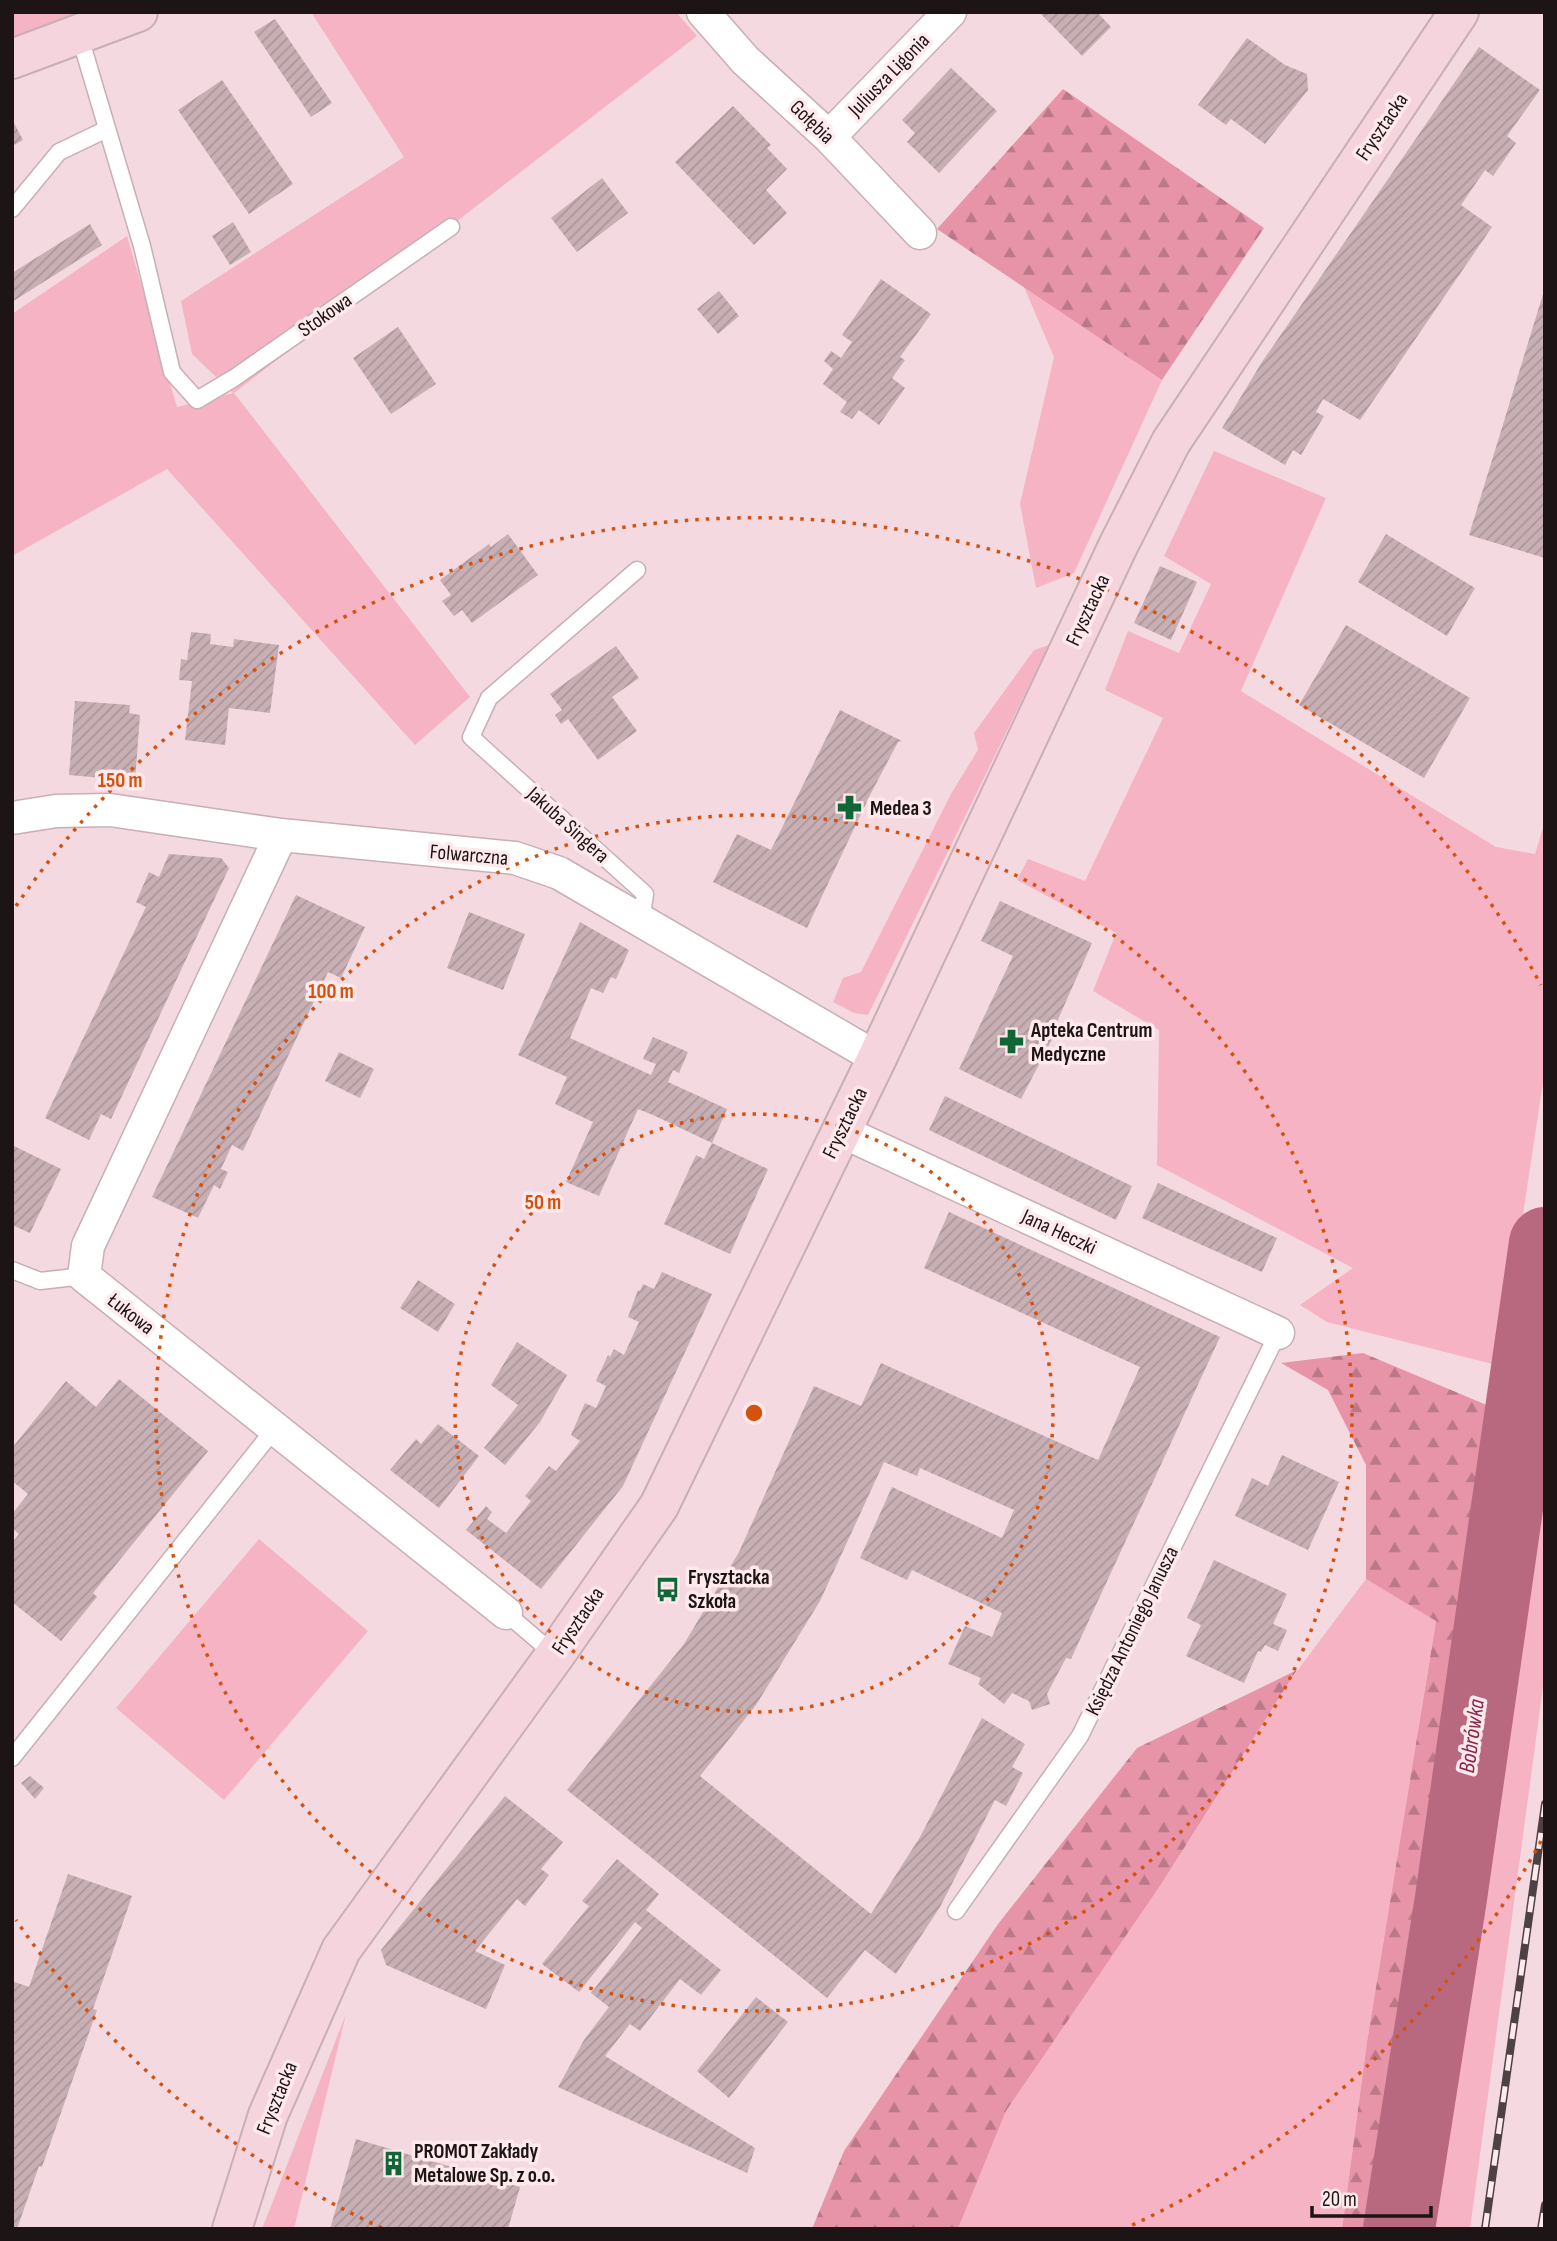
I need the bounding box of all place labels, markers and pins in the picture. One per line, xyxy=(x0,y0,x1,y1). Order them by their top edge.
pharmacy icon: Medea 3 xyxy=(836,794,864,822)
place label: Medea 3 xyxy=(870,796,932,821)
place label: Apteka Centrum Medyczne xyxy=(1030,1018,1152,1067)
pharmacy icon: Apteka Centrum Medyczne xyxy=(997,1028,1025,1056)
centre of rings xyxy=(742,1401,766,1425)
place label: Frysztacka Szkoła xyxy=(688,1565,770,1614)
bus stop icon: Frysztacka Szkoła xyxy=(654,1575,682,1603)
place label: PROMOT Zakłady Metalowe Sp. z o.o. xyxy=(414,2139,555,2188)
building icon: PROMOT Zakłady Metalowe Sp. z o.o. xyxy=(380,2149,408,2177)

